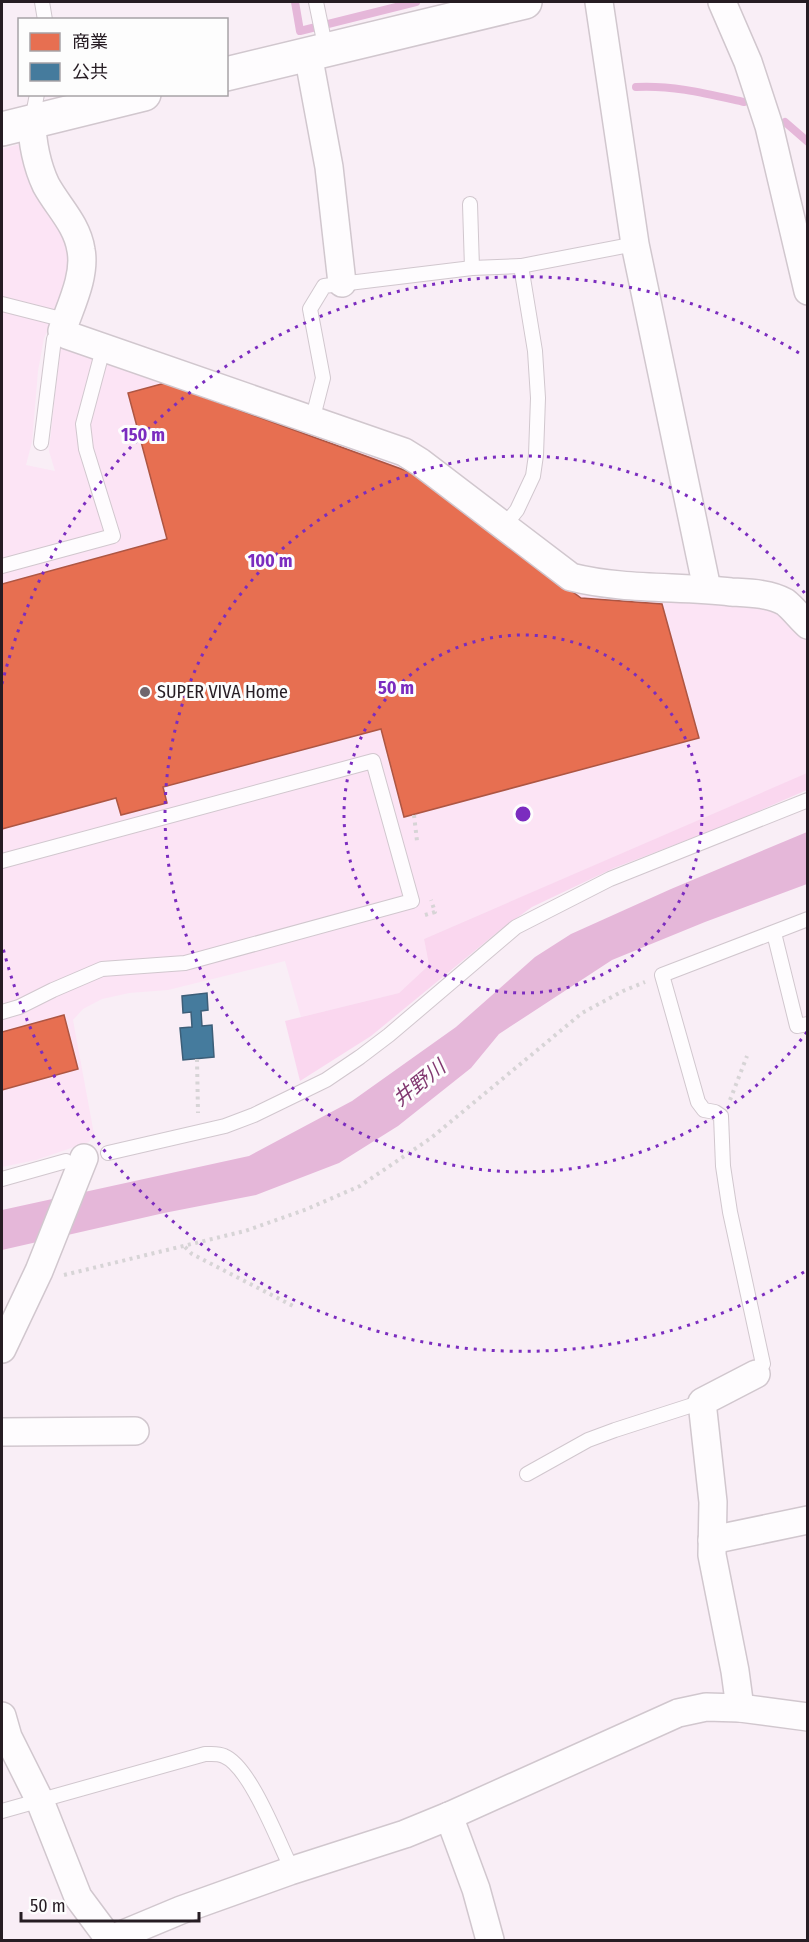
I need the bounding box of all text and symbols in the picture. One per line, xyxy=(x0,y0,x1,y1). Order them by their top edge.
legend xyxy=(18,18,228,96)
text: 商業 xyxy=(72,31,108,53)
text: 公共 xyxy=(72,61,108,83)
text: 150 m xyxy=(121,424,165,446)
text: 100 m xyxy=(248,550,292,572)
text: 50 m xyxy=(378,677,414,699)
place label: SUPER VIVA Home xyxy=(157,681,288,703)
marker: SUPER VIVA Home xyxy=(138,685,152,699)
centre of rings xyxy=(513,804,533,824)
water label: 井野川 xyxy=(388,1054,451,1111)
scale bar xyxy=(21,1885,200,1923)
text: 50 m xyxy=(30,1895,66,1917)

